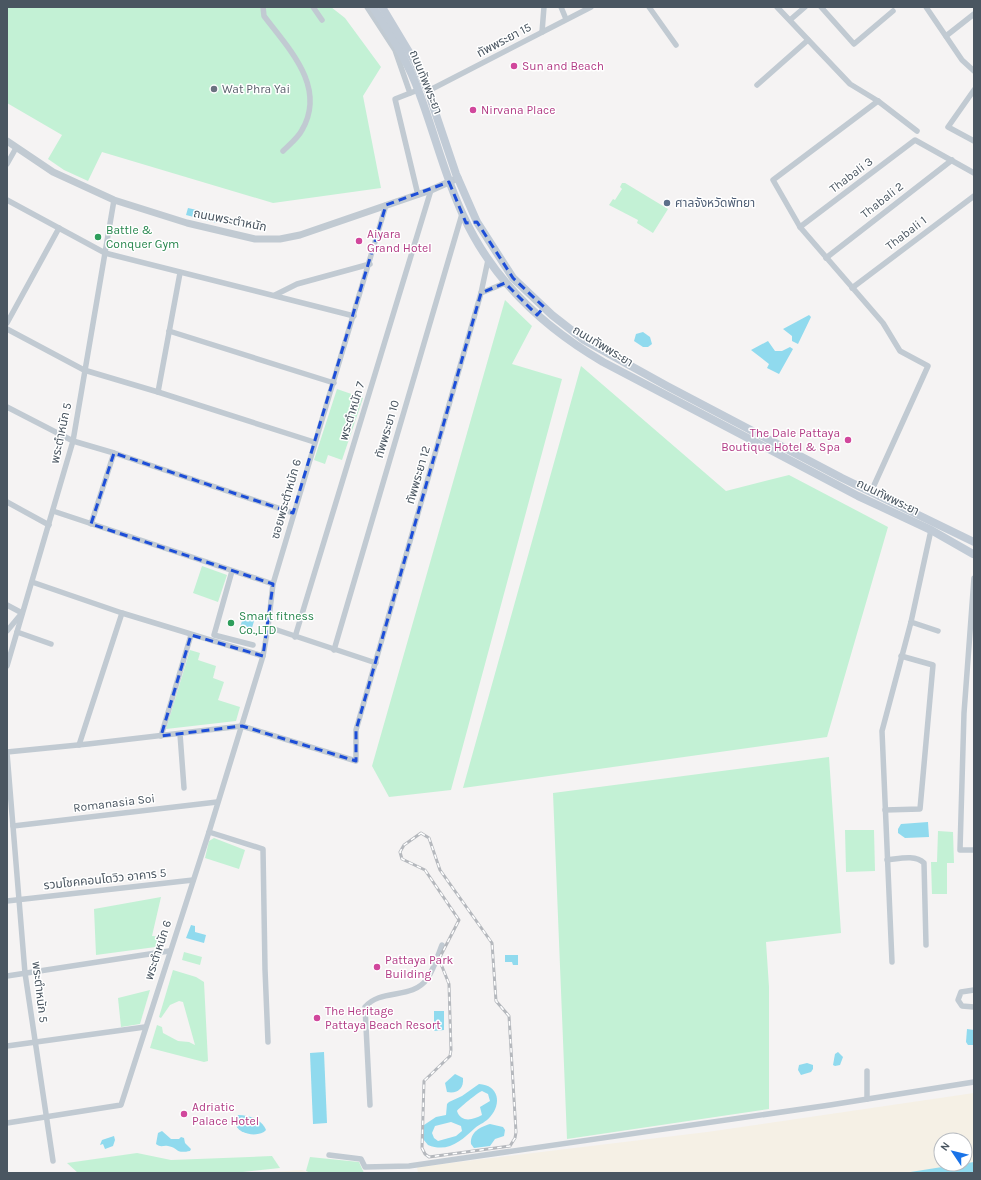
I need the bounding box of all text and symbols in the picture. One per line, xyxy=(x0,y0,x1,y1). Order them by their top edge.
street label: ทัพพระยา 15 xyxy=(474,20,534,60)
street label: ถนนทัพพระยา xyxy=(407,48,445,116)
place label: Sun and Beach xyxy=(522,59,604,73)
marker: Sun and Beach xyxy=(509,61,519,71)
place label: Wat Phra Yai xyxy=(222,82,290,96)
marker: Wat Phra Yai xyxy=(209,84,219,94)
place label: Nirvana Place xyxy=(481,103,555,117)
marker: Nirvana Place xyxy=(468,105,478,115)
street label: Thabali 3 xyxy=(827,154,875,196)
street label: Thabali 2 xyxy=(858,179,906,221)
place label: ศาลจังหวัดพัทยา xyxy=(675,196,755,210)
marker: ศาลจังหวัดพัทยา xyxy=(662,198,672,208)
street label: ถนนพระตำหนัก xyxy=(192,206,268,234)
street label: Thabali 1 xyxy=(883,213,929,253)
place label: Battle & Conquer Gym xyxy=(106,223,179,251)
place label: Aiyara Grand Hotel xyxy=(367,227,432,255)
marker: Battle & Conquer Gym xyxy=(93,232,103,242)
marker: Aiyara Grand Hotel xyxy=(354,236,364,246)
street label: ถนนทัพพระยา xyxy=(570,323,636,369)
street label: พระตำหนัก 7 xyxy=(336,380,368,442)
street label: ทัพพระยา 10 xyxy=(372,398,402,460)
street label: พระตำหนัก 5 xyxy=(48,401,74,465)
place label: The Dale Pattaya Boutique Hotel & Spa xyxy=(721,426,840,454)
marker: The Dale Pattaya Boutique Hotel & Spa xyxy=(843,435,853,445)
street label: ทัพพระยา 12 xyxy=(403,444,433,506)
street label: ซอยพระตำหนัก 6 xyxy=(268,457,304,541)
street label: ถนนทัพพระยา xyxy=(854,476,922,518)
place label: Smart fitness Co.,LTD xyxy=(239,609,314,637)
marker: Smart fitness Co.,LTD xyxy=(226,618,236,628)
street label: Romanasia Soi xyxy=(72,791,156,815)
street label: รวมโชคคอนโดวิว อาคาร 5 xyxy=(43,866,167,892)
street label: พระตำหนัก 6 xyxy=(142,918,174,982)
place label: Pattaya Park Building xyxy=(385,953,454,981)
street label: พระตำหนัก 5 xyxy=(29,960,51,1024)
marker: Pattaya Park Building xyxy=(372,962,382,972)
place label: The Heritage Pattaya Beach Resort xyxy=(325,1004,441,1032)
marker: The Heritage Pattaya Beach Resort xyxy=(312,1013,322,1023)
place label: Adriatic Palace Hotel xyxy=(192,1100,259,1128)
marker: Adriatic Palace Hotel xyxy=(179,1109,189,1119)
north arrow xyxy=(933,1132,973,1172)
text: N xyxy=(938,1140,953,1154)

